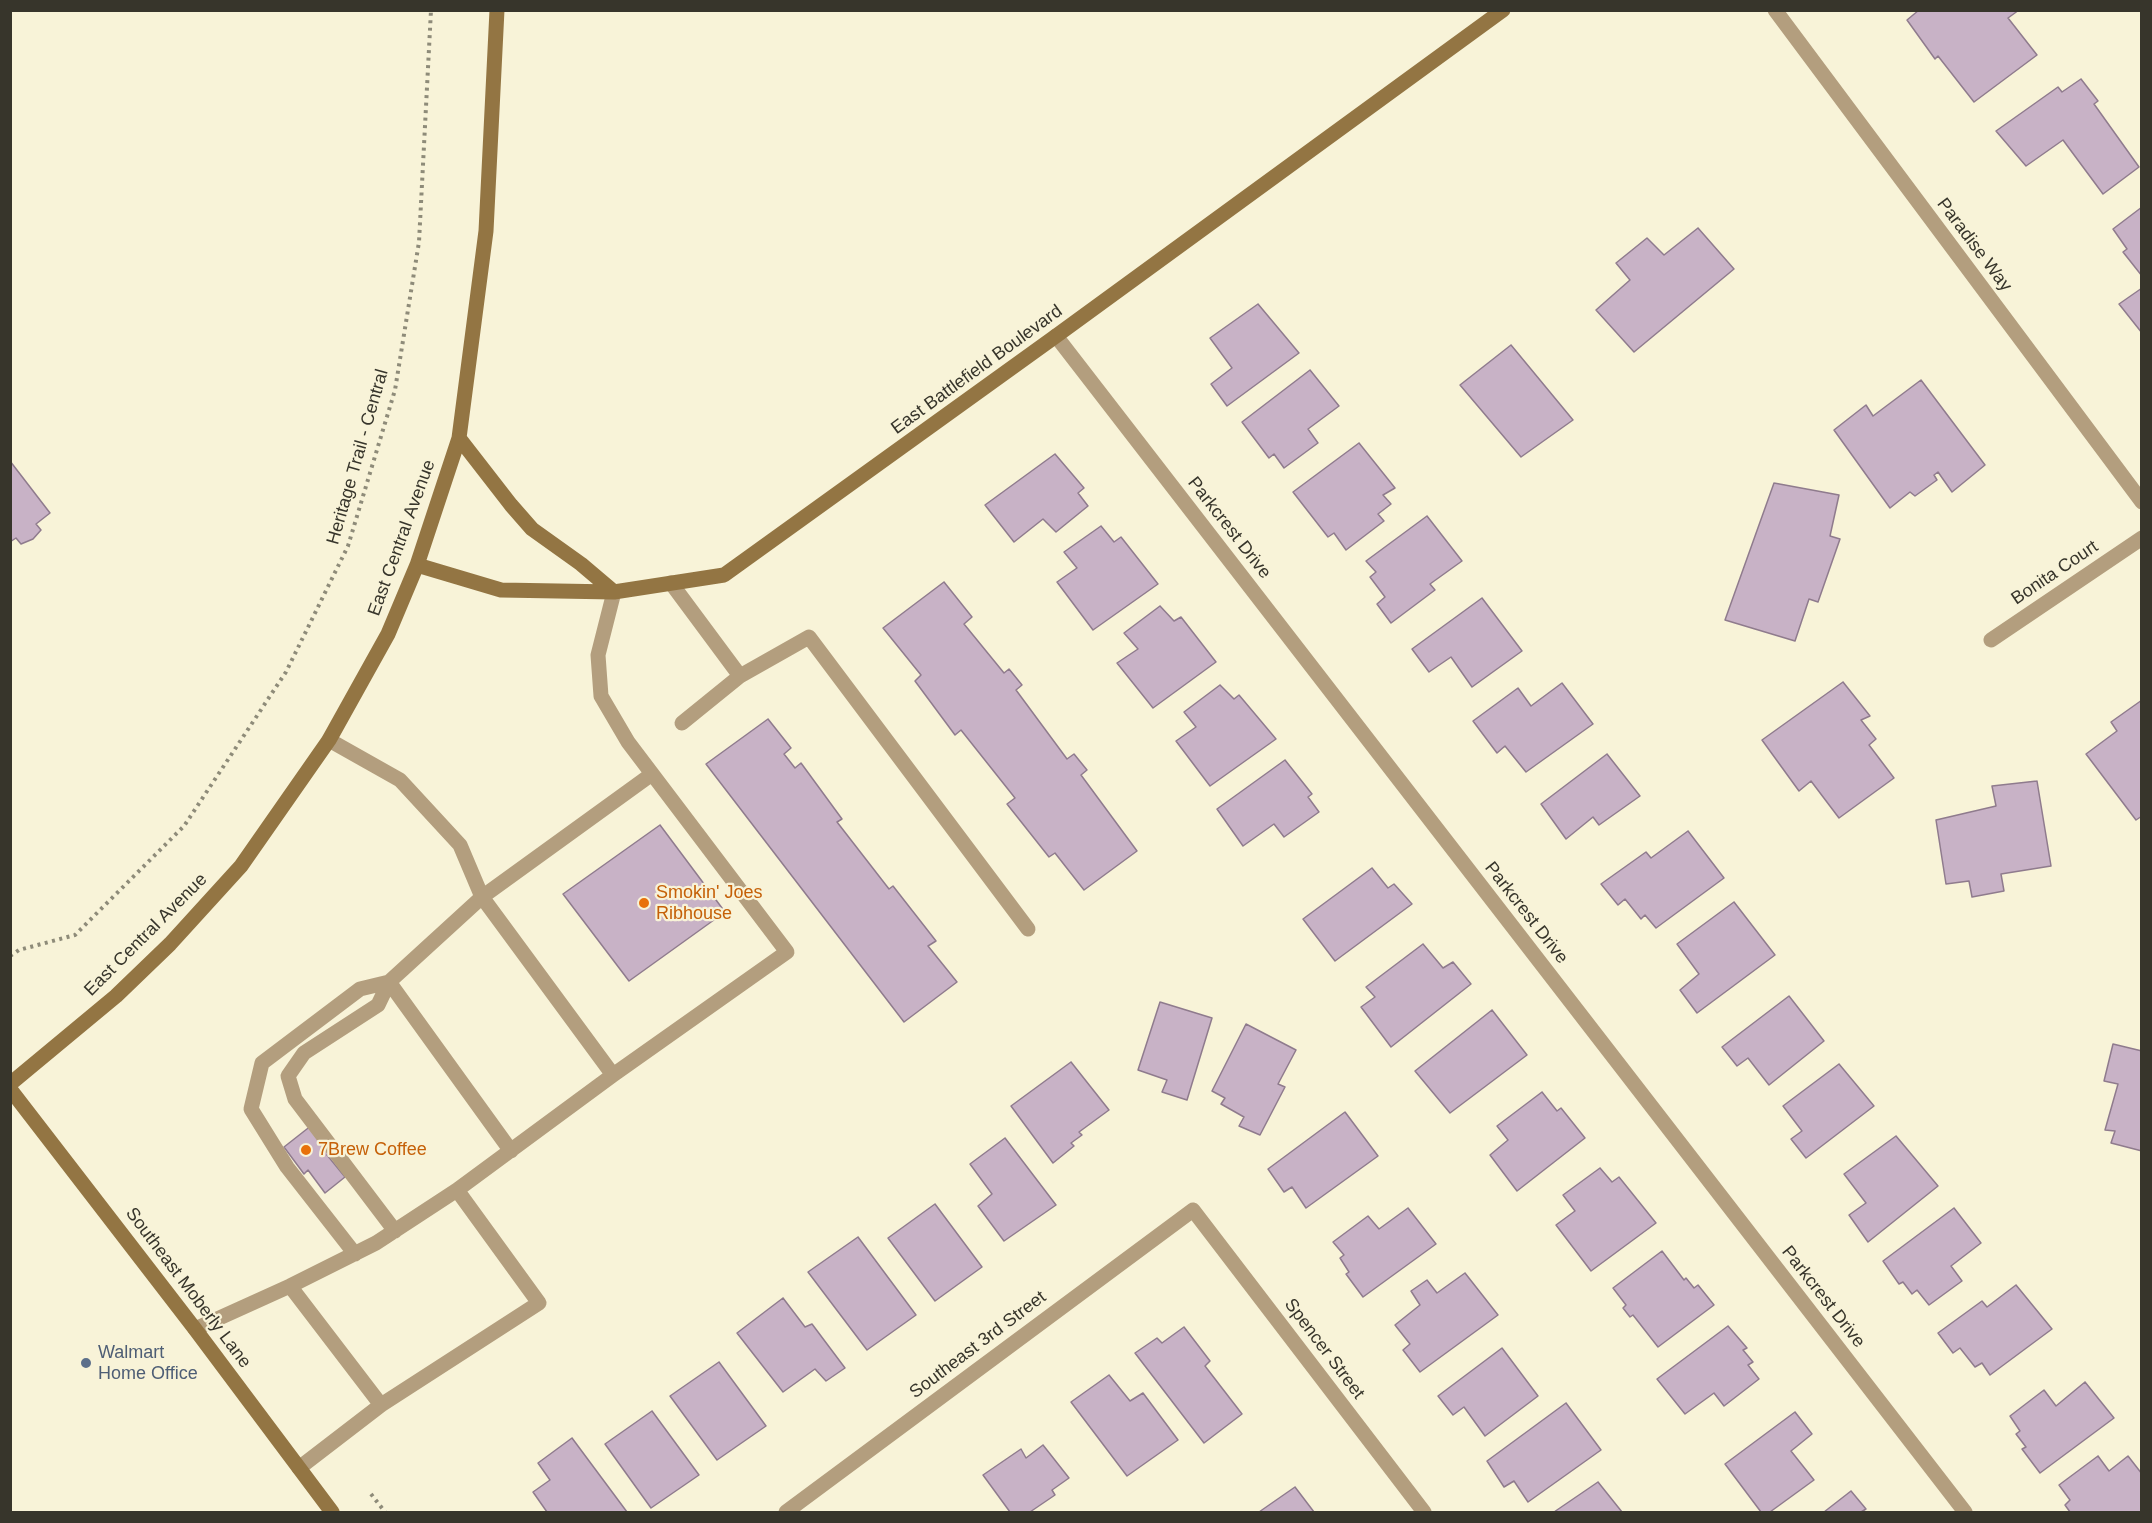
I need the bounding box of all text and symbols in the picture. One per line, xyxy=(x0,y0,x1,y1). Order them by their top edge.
street label: Paradise Way xyxy=(1932,194,2016,296)
street label: East Battlefield Boulevard xyxy=(887,301,1067,439)
street label: Heritage Trail - Central xyxy=(323,367,393,547)
street label: East Central Avenue xyxy=(364,457,440,619)
street label: Parkcrest Drive xyxy=(1183,473,1275,583)
street label: Bonita Court xyxy=(2007,536,2103,610)
street label: Parkcrest Drive xyxy=(1480,858,1572,968)
street label: East Central Avenue xyxy=(80,869,212,1001)
place label: Smokin' Joes Ribhouse xyxy=(656,882,762,924)
marker: Smokin' Joes Ribhouse xyxy=(637,896,651,910)
place label: 7Brew Coffee xyxy=(318,1139,427,1161)
marker: 7Brew Coffee xyxy=(299,1143,313,1157)
street label: Southeast Moberly Lane xyxy=(121,1204,255,1372)
street label: Parkcrest Drive xyxy=(1777,1242,1869,1352)
street label: Southeast 3rd Street xyxy=(906,1287,1050,1403)
street label: Spencer Street xyxy=(1279,1295,1369,1403)
place label: Walmart Home Office xyxy=(98,1342,198,1384)
marker: Walmart Home Office xyxy=(79,1356,93,1370)

